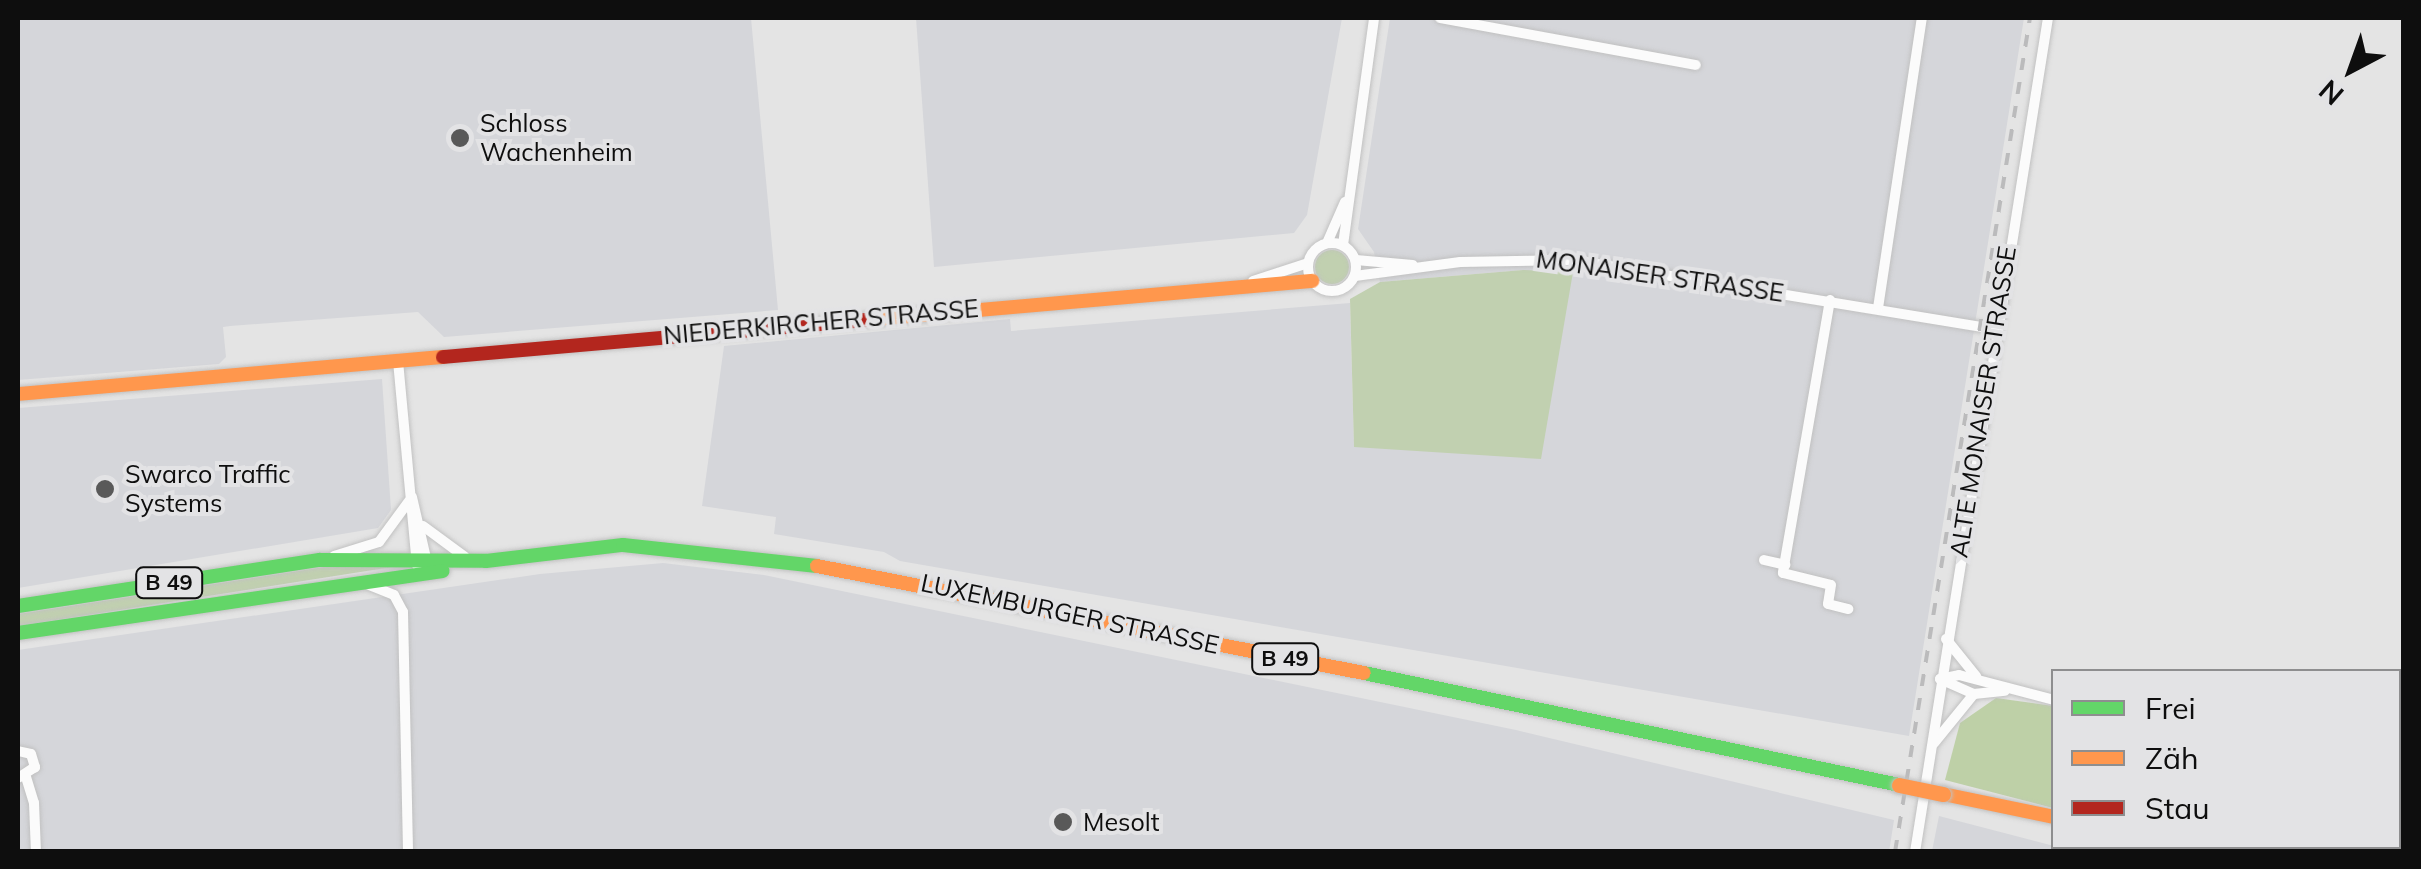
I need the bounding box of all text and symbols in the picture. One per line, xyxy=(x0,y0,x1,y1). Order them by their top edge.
north arrow xyxy=(2301,20,2401,120)
text: N xyxy=(2312,73,2350,113)
place label: Schloss Wachenheim xyxy=(480,109,633,168)
marker: Schloss Wachenheim xyxy=(449,127,471,149)
street label: MONAISER STRASSE xyxy=(1534,244,1786,308)
street label: ALTE MONAISER STRASSE xyxy=(1944,244,2022,560)
street label: NIEDERKIRCHER STRASSE xyxy=(662,293,980,351)
place label: Swarco Traffic Systems xyxy=(125,460,291,519)
marker: Swarco Traffic Systems xyxy=(94,478,116,500)
road number: B 49 xyxy=(134,566,204,600)
street label: LUXEMBURGER STRASSE xyxy=(918,568,1222,660)
road number: B 49 xyxy=(1250,642,1320,676)
legend xyxy=(2051,669,2401,849)
text: Frei xyxy=(2145,689,2196,727)
text: Zäh xyxy=(2145,739,2198,777)
text: Stau xyxy=(2145,789,2209,827)
place label: Mesolt xyxy=(1083,807,1159,837)
marker: Mesolt xyxy=(1052,811,1074,833)

